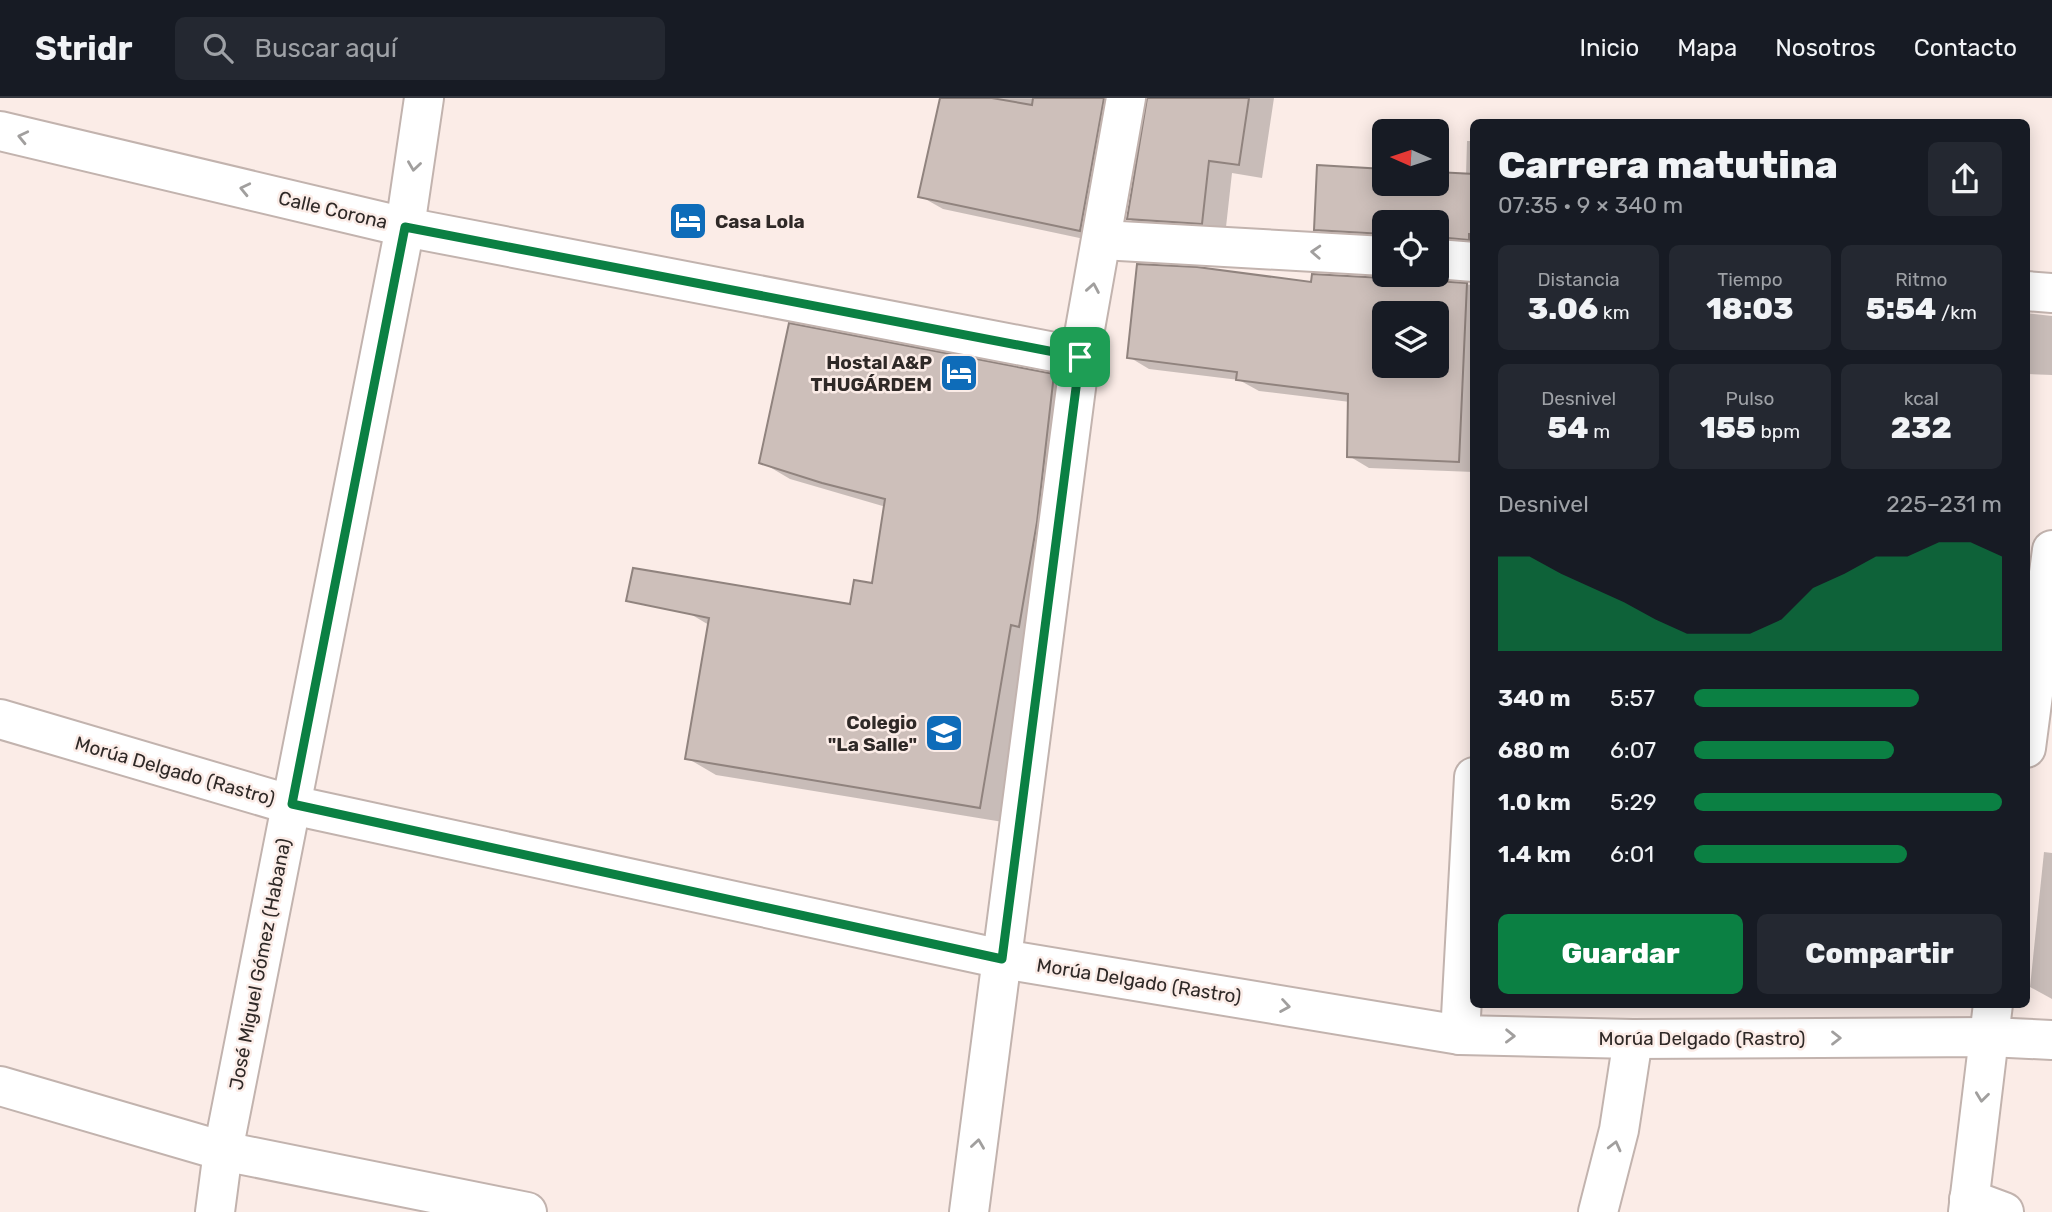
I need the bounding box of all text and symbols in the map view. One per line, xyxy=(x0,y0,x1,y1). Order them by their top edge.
search box xyxy=(175,17,665,80)
text: Stridr xyxy=(35,29,133,68)
icon: search xyxy=(199,29,237,67)
text: Buscar aquí xyxy=(255,33,397,64)
text: Inicio xyxy=(1580,34,1639,62)
text: Mapa xyxy=(1677,34,1737,62)
text: Nosotros xyxy=(1775,34,1876,62)
text: Contacto xyxy=(1914,34,2017,62)
north arrow xyxy=(1372,119,1449,196)
map controls xyxy=(1372,119,1449,378)
one-way arrow xyxy=(18,131,30,145)
text: Carrera matutina xyxy=(1498,142,1838,188)
button: share xyxy=(1928,142,2002,216)
one-way arrow xyxy=(407,160,422,171)
one-way arrow xyxy=(239,183,251,198)
street label: Calle Corona xyxy=(276,186,390,234)
text: 07:35 · 9 × 340 m xyxy=(1498,191,1683,219)
hotel icon: Casa Lola xyxy=(667,200,709,242)
place label: Casa Lola xyxy=(715,210,805,233)
button: locate xyxy=(1372,210,1449,287)
one-way arrow xyxy=(1310,245,1321,260)
text: Distancia xyxy=(1537,268,1620,291)
text: Tiempo xyxy=(1717,268,1783,291)
text: Ritmo xyxy=(1895,268,1947,291)
one-way arrow xyxy=(1085,282,1100,294)
text: 3.06 xyxy=(1528,291,1598,327)
text: 18:03 xyxy=(1706,291,1794,327)
text: 5:54 xyxy=(1866,291,1936,327)
button: layers xyxy=(1372,301,1449,378)
text: km xyxy=(1598,301,1630,324)
text: /km xyxy=(1936,301,1977,324)
pin xyxy=(1050,327,1110,387)
icon: arrive xyxy=(1061,338,1099,376)
place label: Hostal A&P THUGÁRDEM xyxy=(811,351,932,396)
hotel icon: Hostal A&P THUGÁRDEM xyxy=(938,352,980,394)
text: Desnivel xyxy=(1541,387,1616,410)
text: Pulso xyxy=(1726,387,1774,410)
text: kcal xyxy=(1904,387,1939,410)
text: 54 xyxy=(1547,410,1589,446)
text: 155 xyxy=(1700,410,1756,446)
text: 232 xyxy=(1891,410,1952,446)
text: m xyxy=(1589,420,1610,443)
text: bpm xyxy=(1756,420,1800,443)
text: Desnivel xyxy=(1498,490,1589,518)
text: 225–231 m xyxy=(1886,490,2002,518)
text: 340 m xyxy=(1498,684,1570,712)
text: 5:57 xyxy=(1610,684,1655,712)
place label: Colegio "La Salle" xyxy=(828,711,917,756)
school or university icon: Colegio "La Salle" xyxy=(923,712,965,754)
street label: Morúa Delgado (Rastro) xyxy=(72,731,278,811)
text: 680 m xyxy=(1498,736,1570,764)
text: 6:07 xyxy=(1610,736,1656,764)
text: 1.0 km xyxy=(1498,788,1571,816)
text: 5:29 xyxy=(1610,788,1657,816)
street label: José Miguel Gómez (Habana) xyxy=(224,836,296,1092)
text: 1.4 km xyxy=(1498,840,1571,868)
text: 6:01 xyxy=(1610,840,1654,868)
button: Guardar xyxy=(1498,914,1743,994)
button: Compartir xyxy=(1757,914,2002,994)
street label: Morúa Delgado (Rastro) xyxy=(1035,953,1243,1009)
one-way arrow xyxy=(1279,998,1291,1013)
street label: Morúa Delgado (Rastro) xyxy=(1599,1027,1805,1050)
one-way arrow xyxy=(1506,1028,1516,1044)
one-way arrow xyxy=(1831,1030,1841,1046)
one-way arrow xyxy=(1974,1091,1989,1102)
one-way arrow xyxy=(970,1138,985,1150)
one-way arrow xyxy=(1607,1140,1621,1152)

